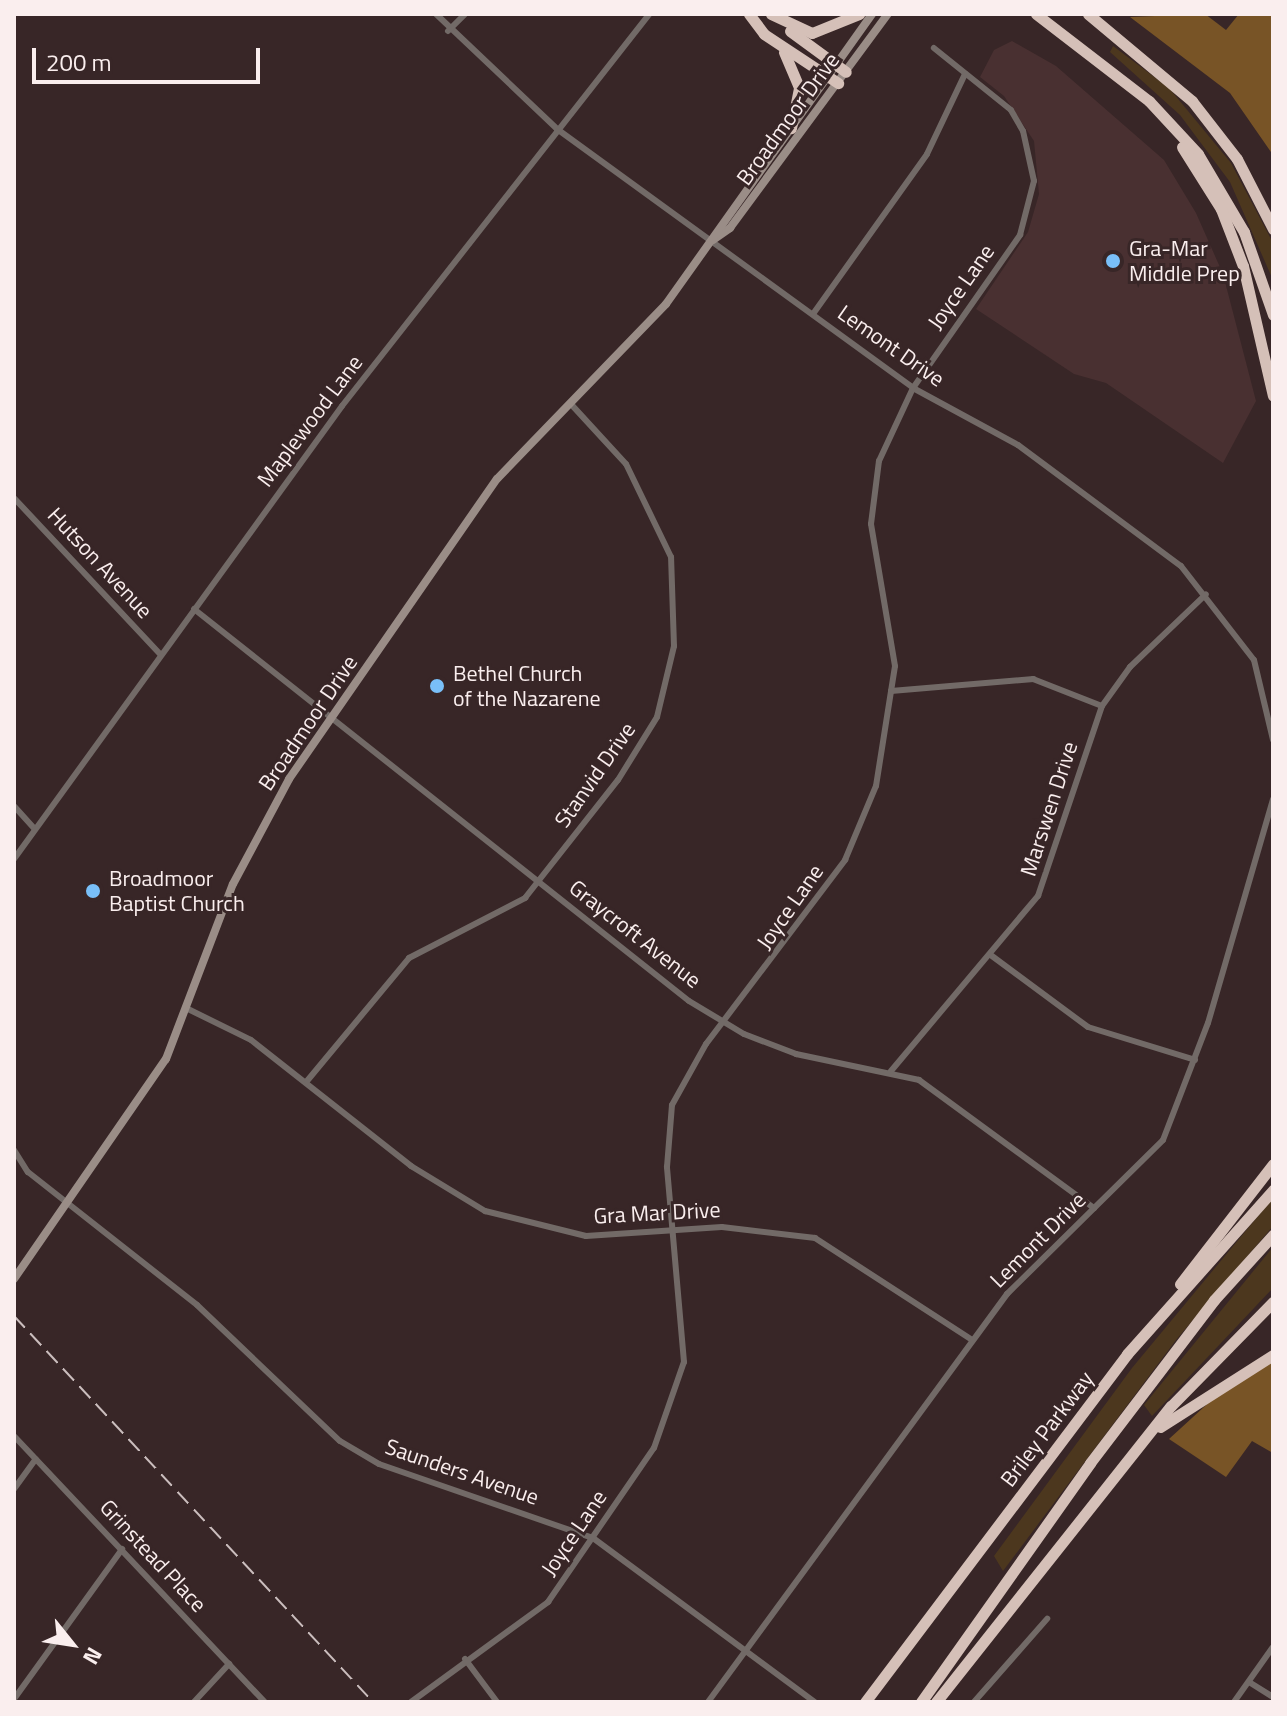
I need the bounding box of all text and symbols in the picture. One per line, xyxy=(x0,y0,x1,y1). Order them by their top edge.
scale bar xyxy=(36,32,264,82)
text: 200 m xyxy=(46,44,112,80)
street label: Broadmoor Drive xyxy=(731,48,845,190)
place label: Gra-Mar Middle Prep xyxy=(1129,235,1240,286)
street label: Joyce Lane xyxy=(922,239,1000,335)
marker: Gra-Mar Middle Prep xyxy=(1104,252,1122,270)
street label: Lemont Drive xyxy=(833,300,949,392)
street label: Maplewood Lane xyxy=(252,350,368,492)
street label: Hutson Avenue xyxy=(42,502,158,624)
street label: Broadmoor Drive xyxy=(253,650,363,796)
place label: Bethel Church of the Nazarene xyxy=(453,660,601,712)
marker: Bethel Church of the Nazarene xyxy=(428,677,446,695)
street label: Stanvid Drive xyxy=(549,717,641,833)
street label: Marswen Drive xyxy=(1015,738,1083,880)
street label: Joyce Lane xyxy=(751,859,829,955)
place label: Broadmoor Baptist Church xyxy=(109,865,245,916)
street label: Graycroft Avenue xyxy=(564,874,706,994)
marker: Broadmoor Baptist Church xyxy=(84,882,102,900)
street label: Lemont Drive xyxy=(985,1187,1091,1293)
street label: Gra Mar Drive xyxy=(593,1196,721,1230)
street label: Briley Parkway xyxy=(995,1366,1099,1492)
street label: Saunders Avenue xyxy=(382,1433,542,1511)
street label: Joyce Lane xyxy=(536,1485,612,1581)
street label: Grinstead Place xyxy=(94,1494,212,1618)
north arrow xyxy=(32,1604,112,1684)
text: N xyxy=(74,1641,111,1671)

